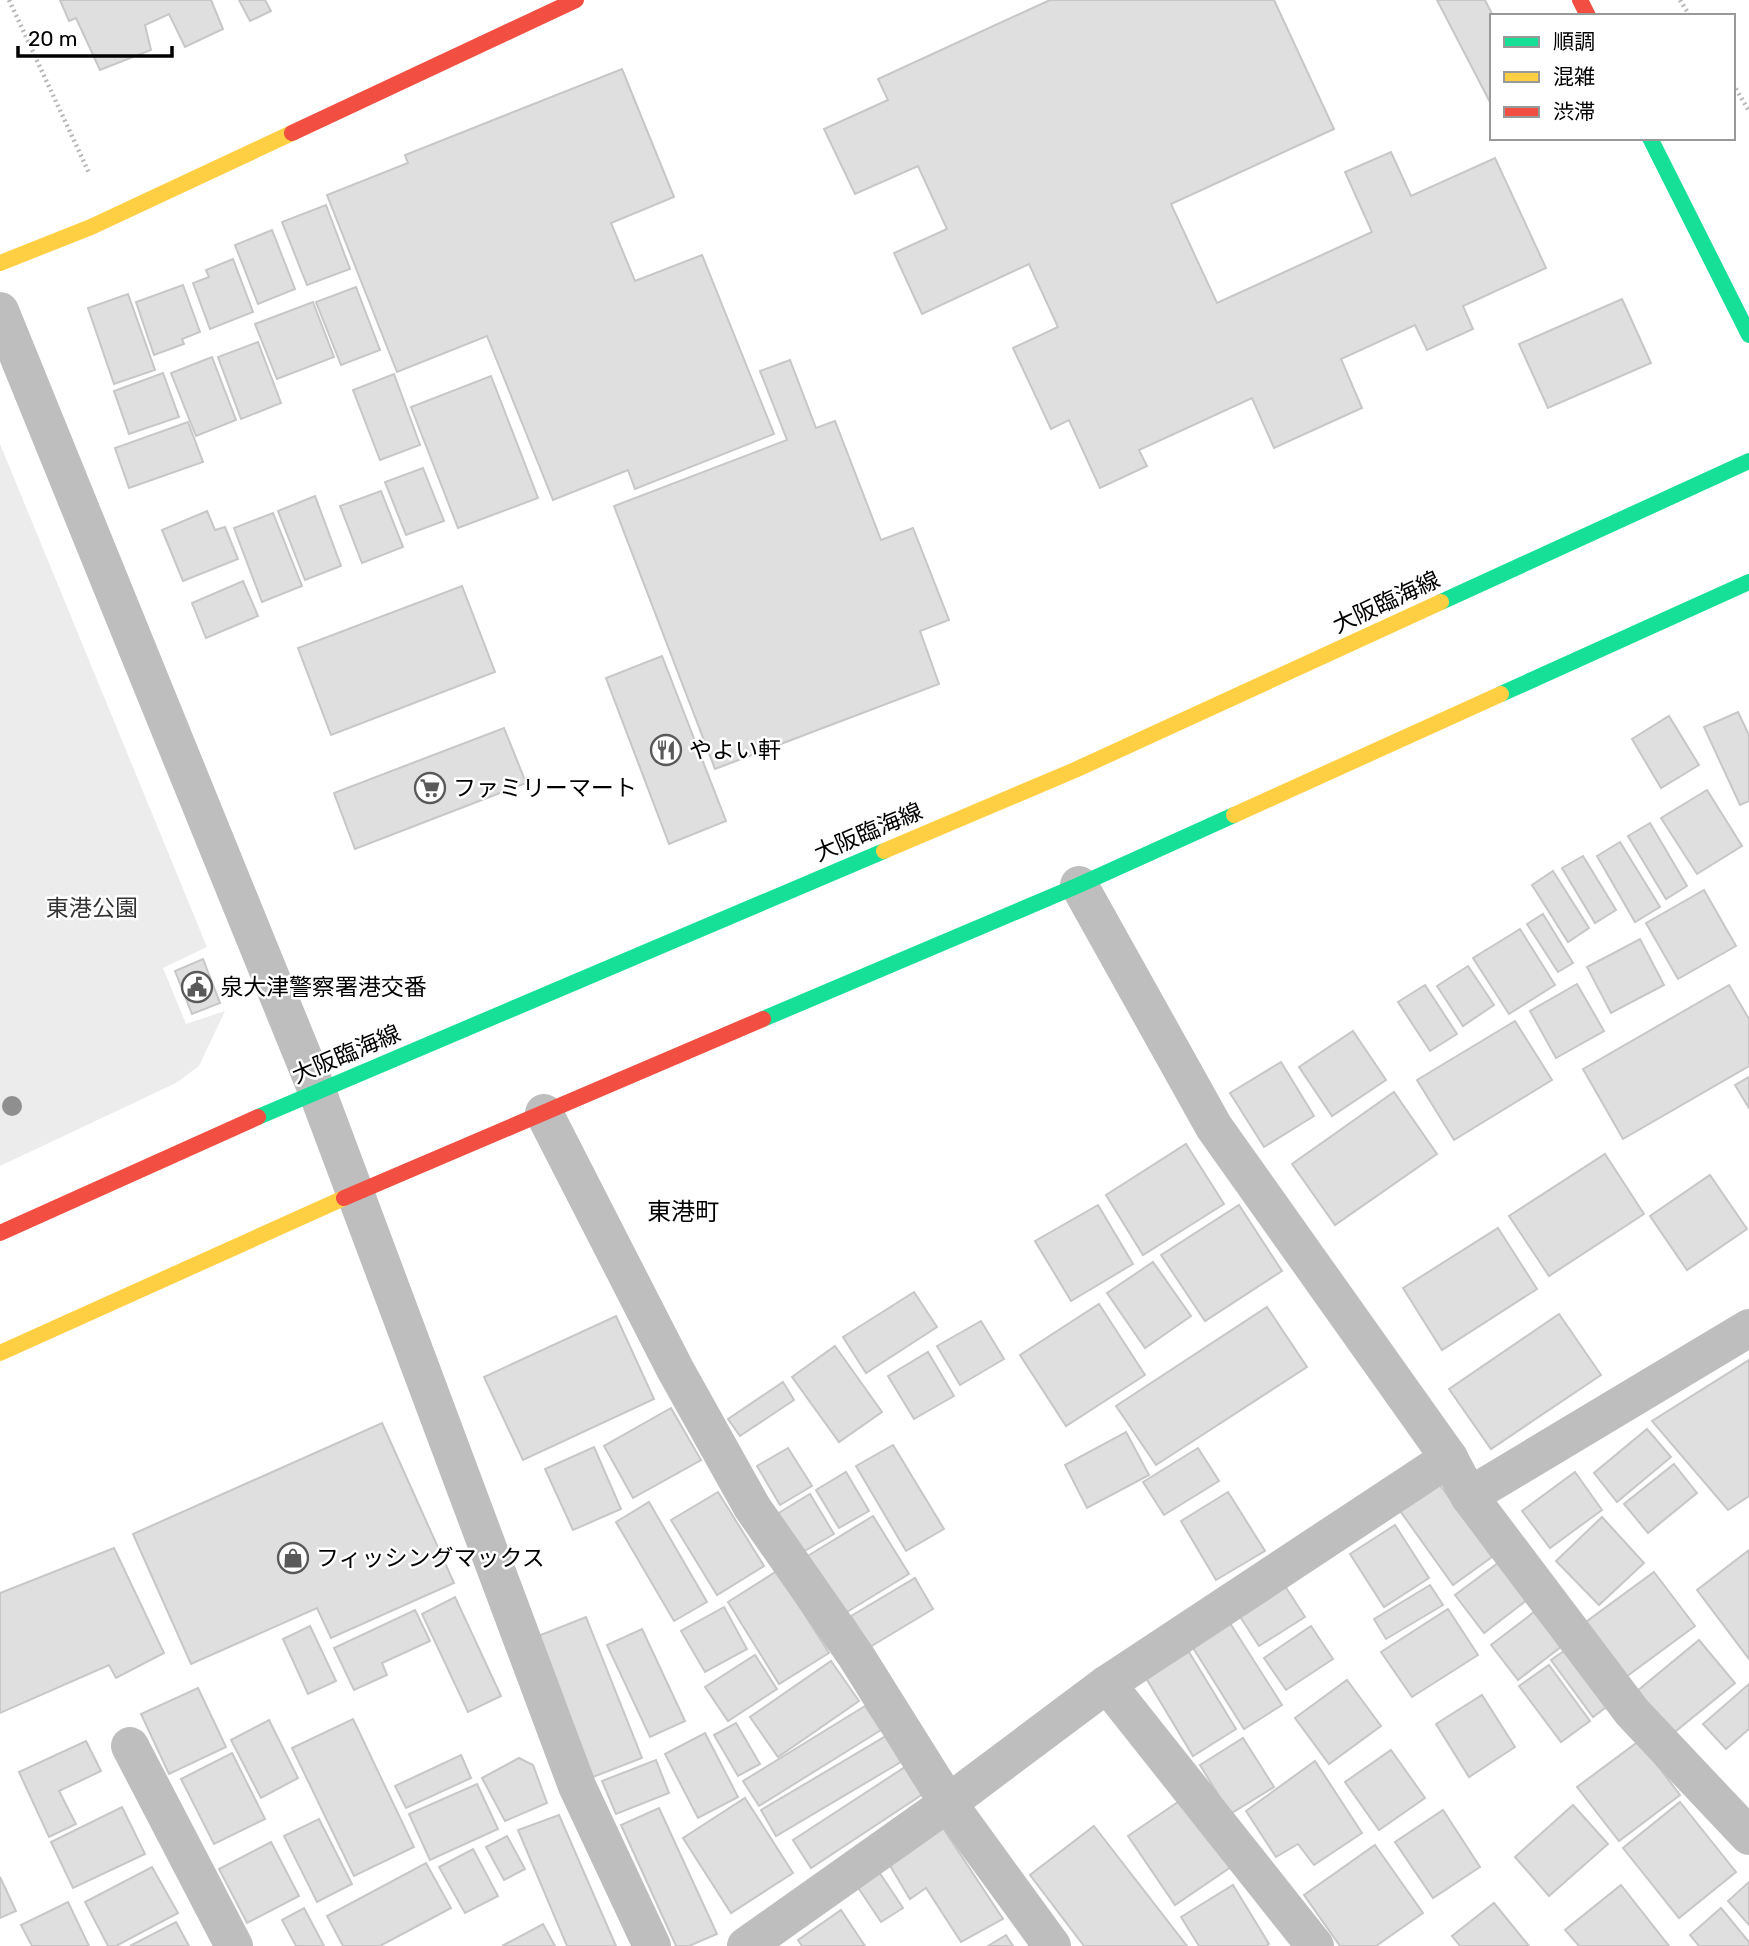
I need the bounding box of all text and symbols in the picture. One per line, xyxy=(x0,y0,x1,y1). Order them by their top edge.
scale bar xyxy=(18,14,172,58)
legend xyxy=(1490,14,1735,140)
text: 20 m xyxy=(28,26,77,51)
text: 順調 xyxy=(1553,29,1595,54)
text: 混雑 xyxy=(1553,64,1595,89)
text: 渋滞 xyxy=(1553,99,1595,124)
street label: 大阪臨海線 xyxy=(1328,565,1444,639)
restaurant icon: やよい軒 xyxy=(649,733,683,767)
place label: やよい軒 xyxy=(689,736,781,764)
supermarket icon: ファミリーマート xyxy=(413,771,447,805)
place label: ファミリーマート xyxy=(453,774,637,802)
street label: 大阪臨海線 xyxy=(810,797,926,867)
park label: 東港公園 xyxy=(46,894,138,922)
public building icon: 泉大津警察署港交番 xyxy=(180,970,214,1004)
place label: 泉大津警察署港交番 xyxy=(220,973,427,1001)
street label: 大阪臨海線 xyxy=(288,1019,404,1089)
district label: 東港町 xyxy=(647,1198,719,1226)
shop icon: フィッシングマックス xyxy=(276,1541,310,1575)
place label: フィッシングマックス xyxy=(316,1544,545,1572)

